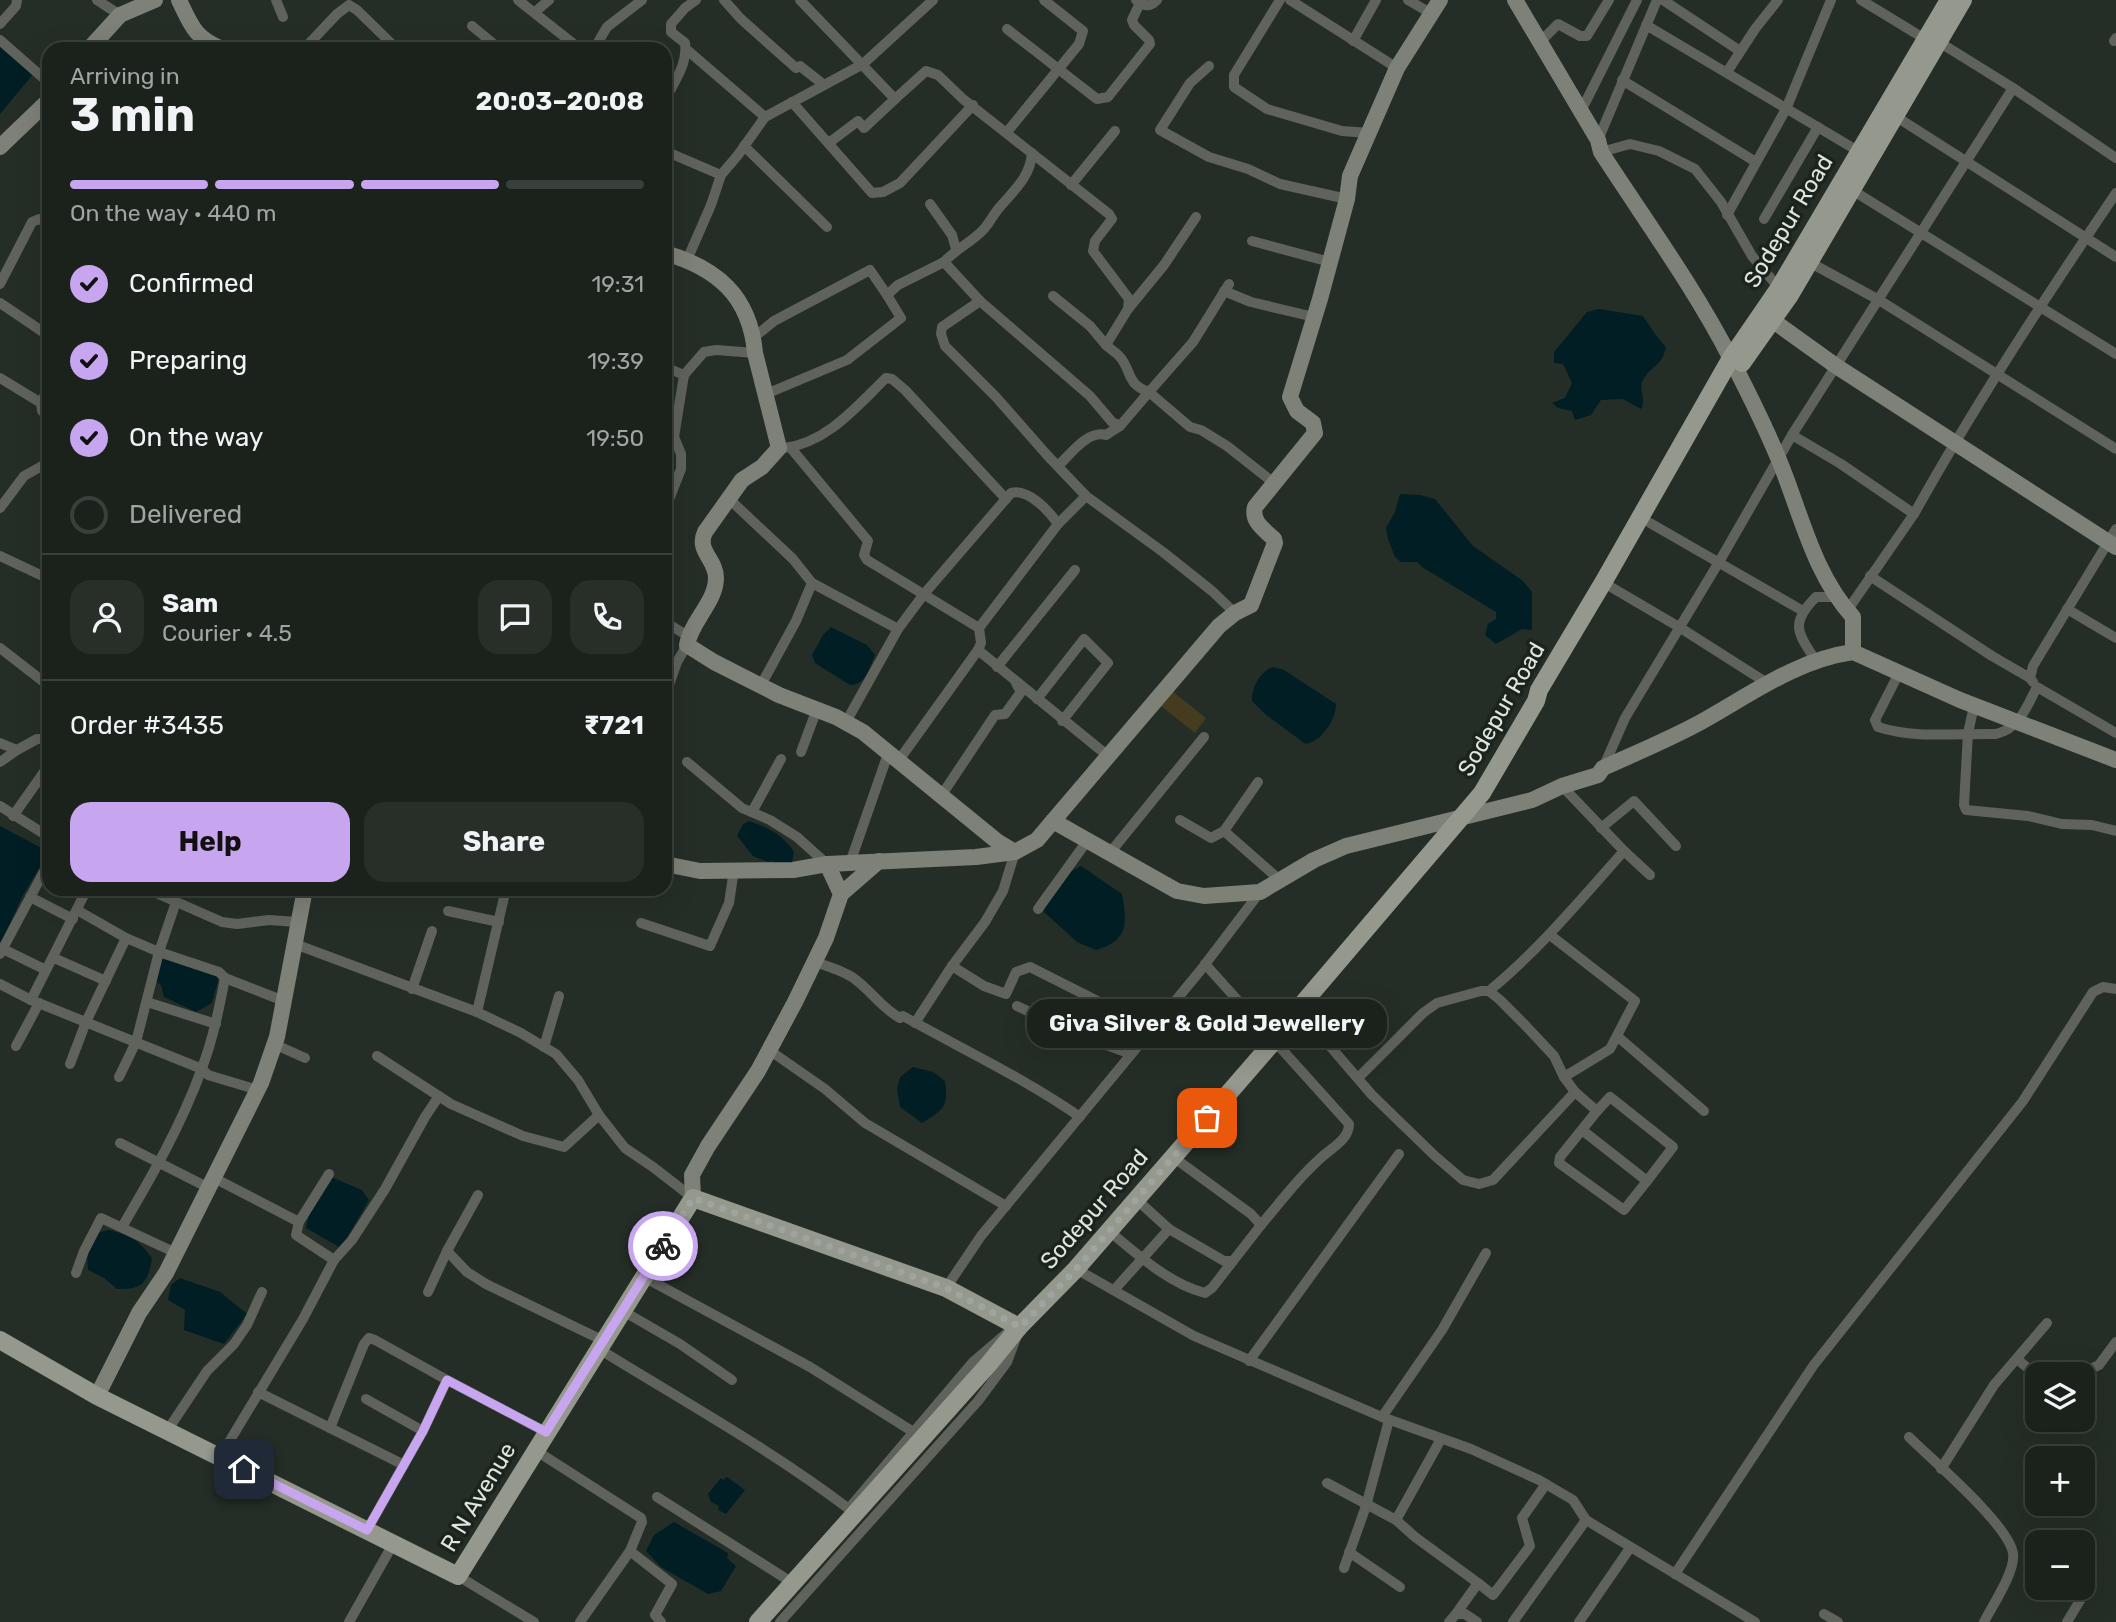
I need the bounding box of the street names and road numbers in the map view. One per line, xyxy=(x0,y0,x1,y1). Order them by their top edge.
street label: Sodepur Road xyxy=(1737,150,1839,292)
street label: Sodepur Road xyxy=(1451,637,1551,781)
street label: Sodepur Road xyxy=(1034,1143,1154,1275)
street label: R N Avenue xyxy=(435,1437,521,1557)

